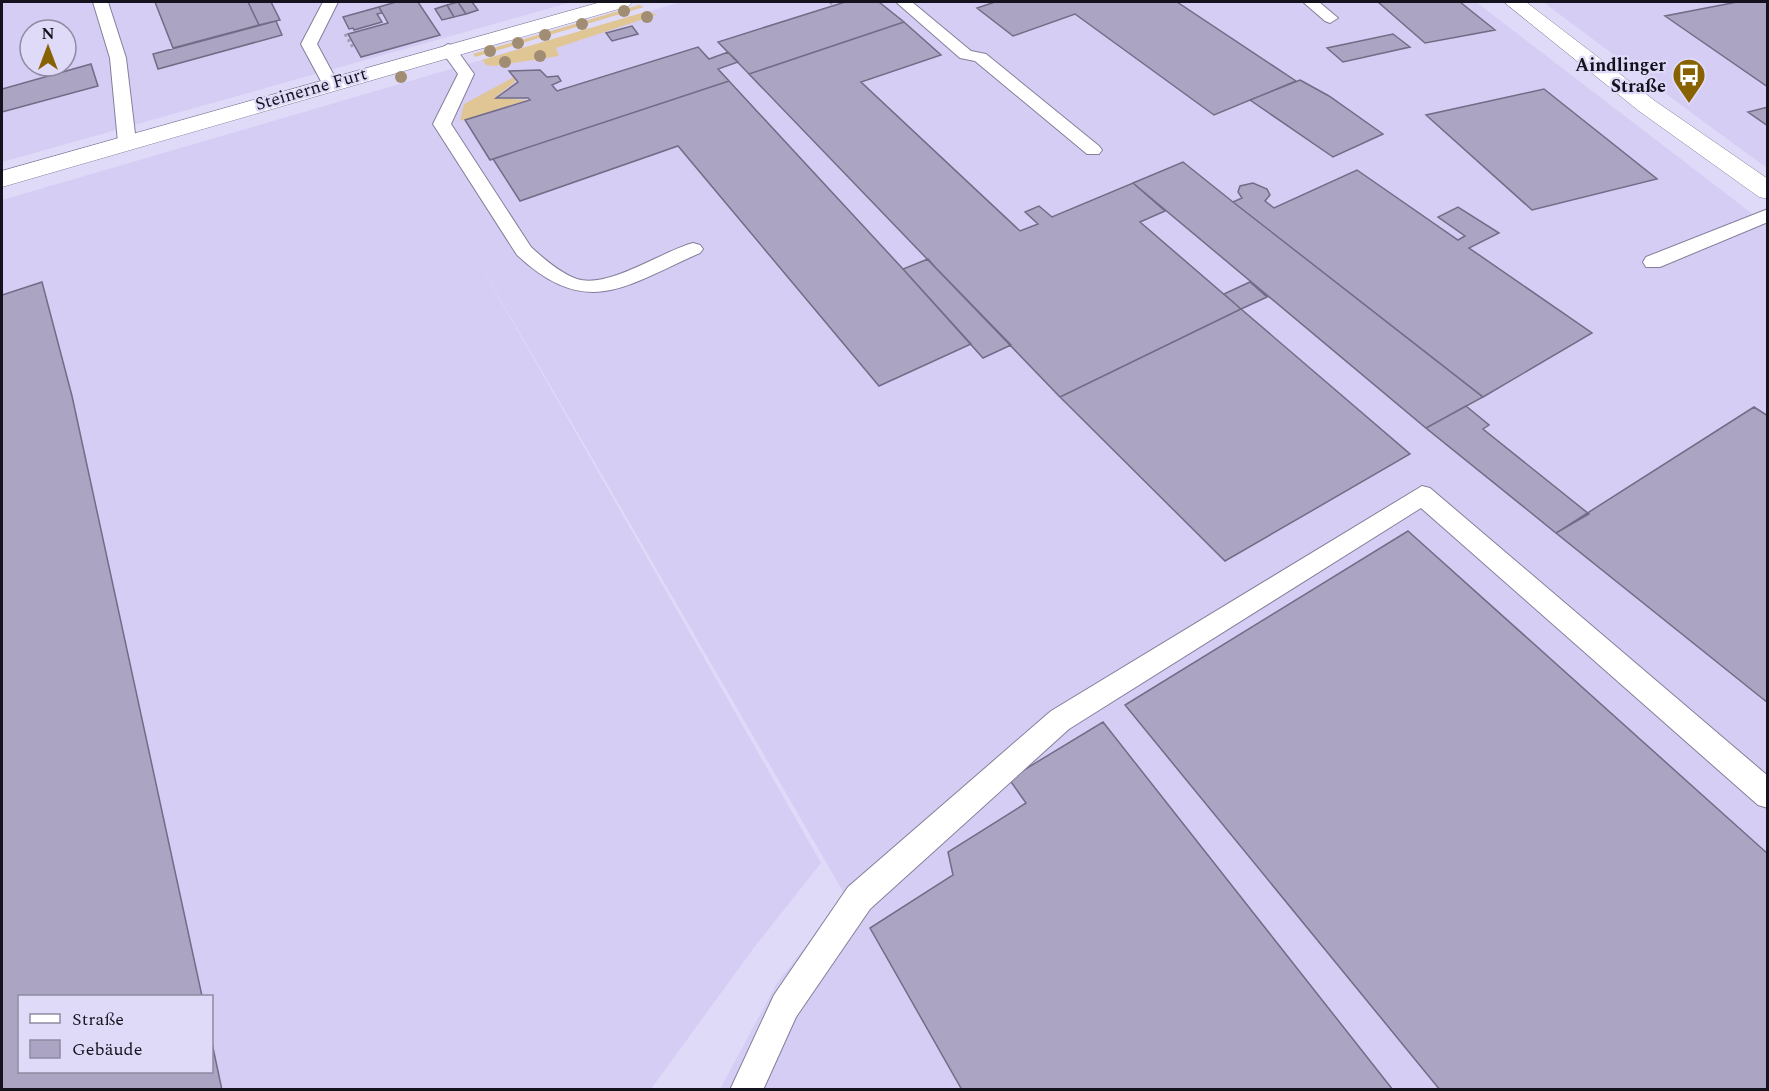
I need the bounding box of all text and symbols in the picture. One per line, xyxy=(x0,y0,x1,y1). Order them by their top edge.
north arrow xyxy=(18,18,78,78)
text: N xyxy=(41,22,55,46)
place label: Aindlinger Straße xyxy=(1575,52,1666,100)
bus stop icon: Aindlinger Straße xyxy=(1671,57,1707,104)
street label: Steinerne Furt xyxy=(252,60,370,118)
legend xyxy=(18,995,213,1073)
text: Straße xyxy=(72,1006,124,1033)
text: Gebäude xyxy=(72,1036,142,1063)

